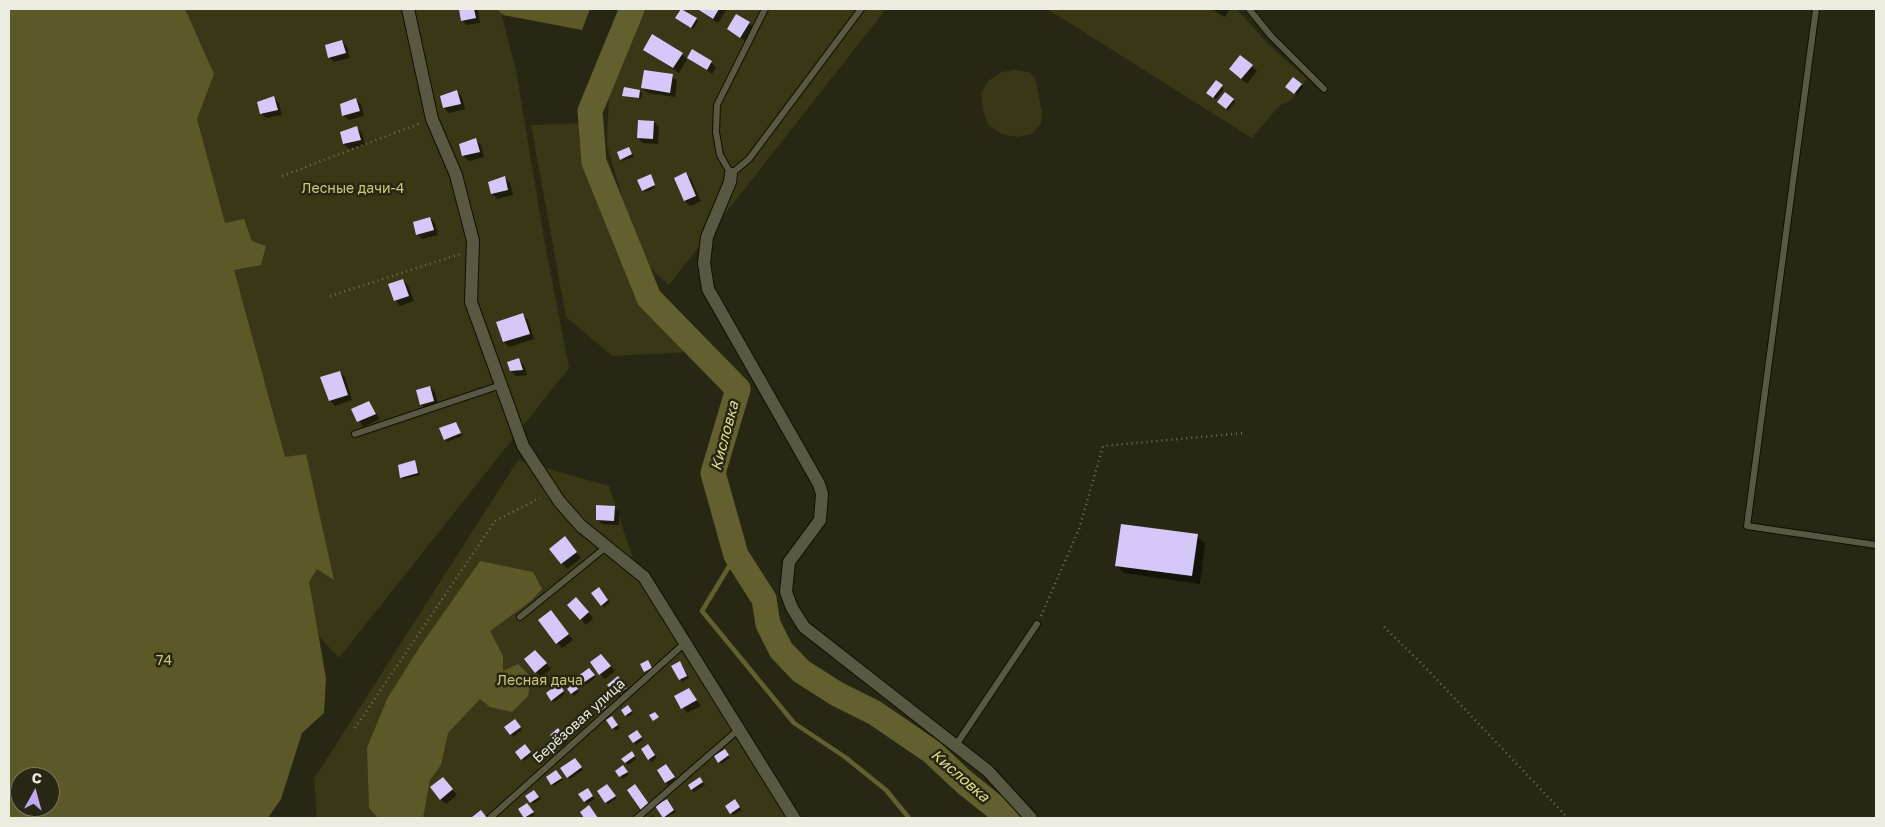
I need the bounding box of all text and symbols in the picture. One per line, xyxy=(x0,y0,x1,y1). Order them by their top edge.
park label: Лесные дачи-4 xyxy=(302,181,404,197)
water label: Кисловка xyxy=(707,399,743,473)
park label: 74 xyxy=(156,653,172,669)
park label: Лесная дача xyxy=(497,673,583,689)
street label: Берёзовая улица xyxy=(529,675,629,767)
water label: Кисловка xyxy=(927,746,993,806)
north arrow xyxy=(10,767,60,817)
text: С xyxy=(31,769,43,787)

